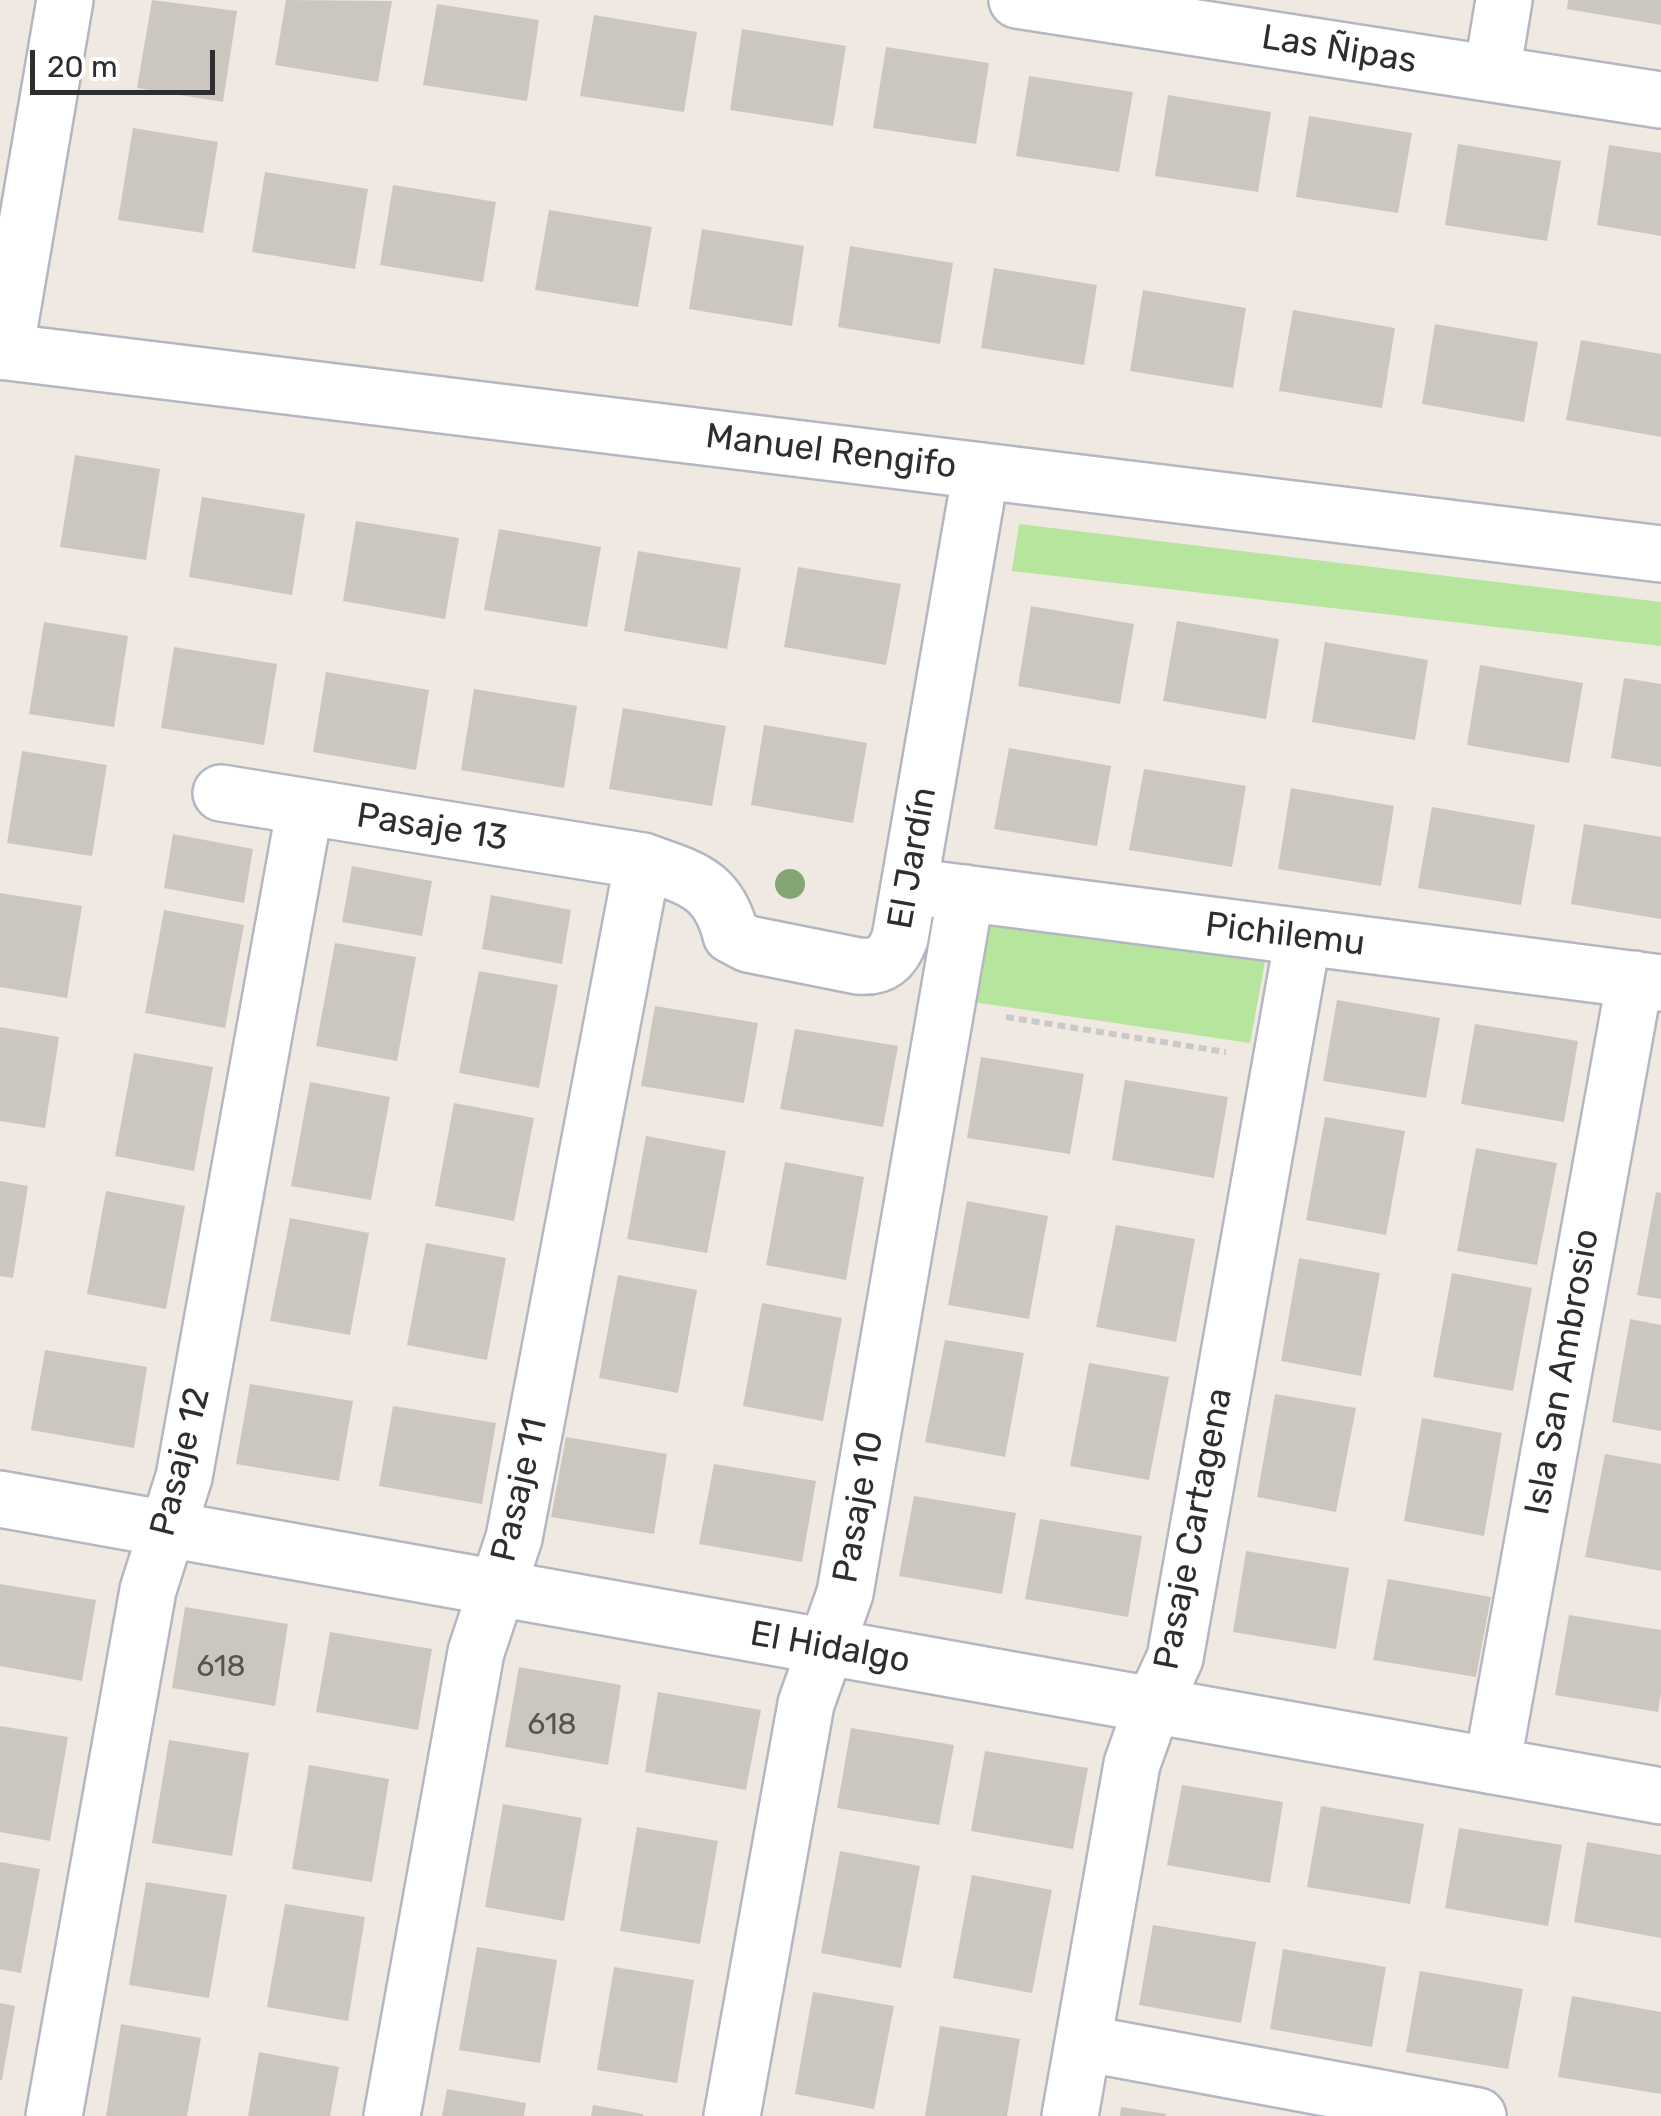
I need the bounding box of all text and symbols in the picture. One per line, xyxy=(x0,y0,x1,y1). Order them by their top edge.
street label: Las Ñipas xyxy=(1259,17,1419,83)
scale bar xyxy=(35,30,220,92)
text: 20 m xyxy=(47,49,118,85)
street label: Manuel Rengifo xyxy=(703,416,959,488)
street label: El Jardín xyxy=(880,784,946,932)
street label: Pasaje 13 xyxy=(354,795,510,861)
street label: Pichilemu xyxy=(1203,904,1367,966)
street label: Isla San Ambrosio xyxy=(1517,1226,1609,1518)
street label: Pasaje 12 xyxy=(142,1383,220,1541)
street label: Pasaje Cartagena xyxy=(1146,1385,1242,1673)
street label: Pasaje 11 xyxy=(483,1414,557,1566)
street label: Pasaje 10 xyxy=(825,1428,893,1586)
street label: El Hidalgo xyxy=(747,1613,913,1683)
house number: 618 xyxy=(196,1649,246,1685)
house number: 618 xyxy=(527,1707,577,1743)

